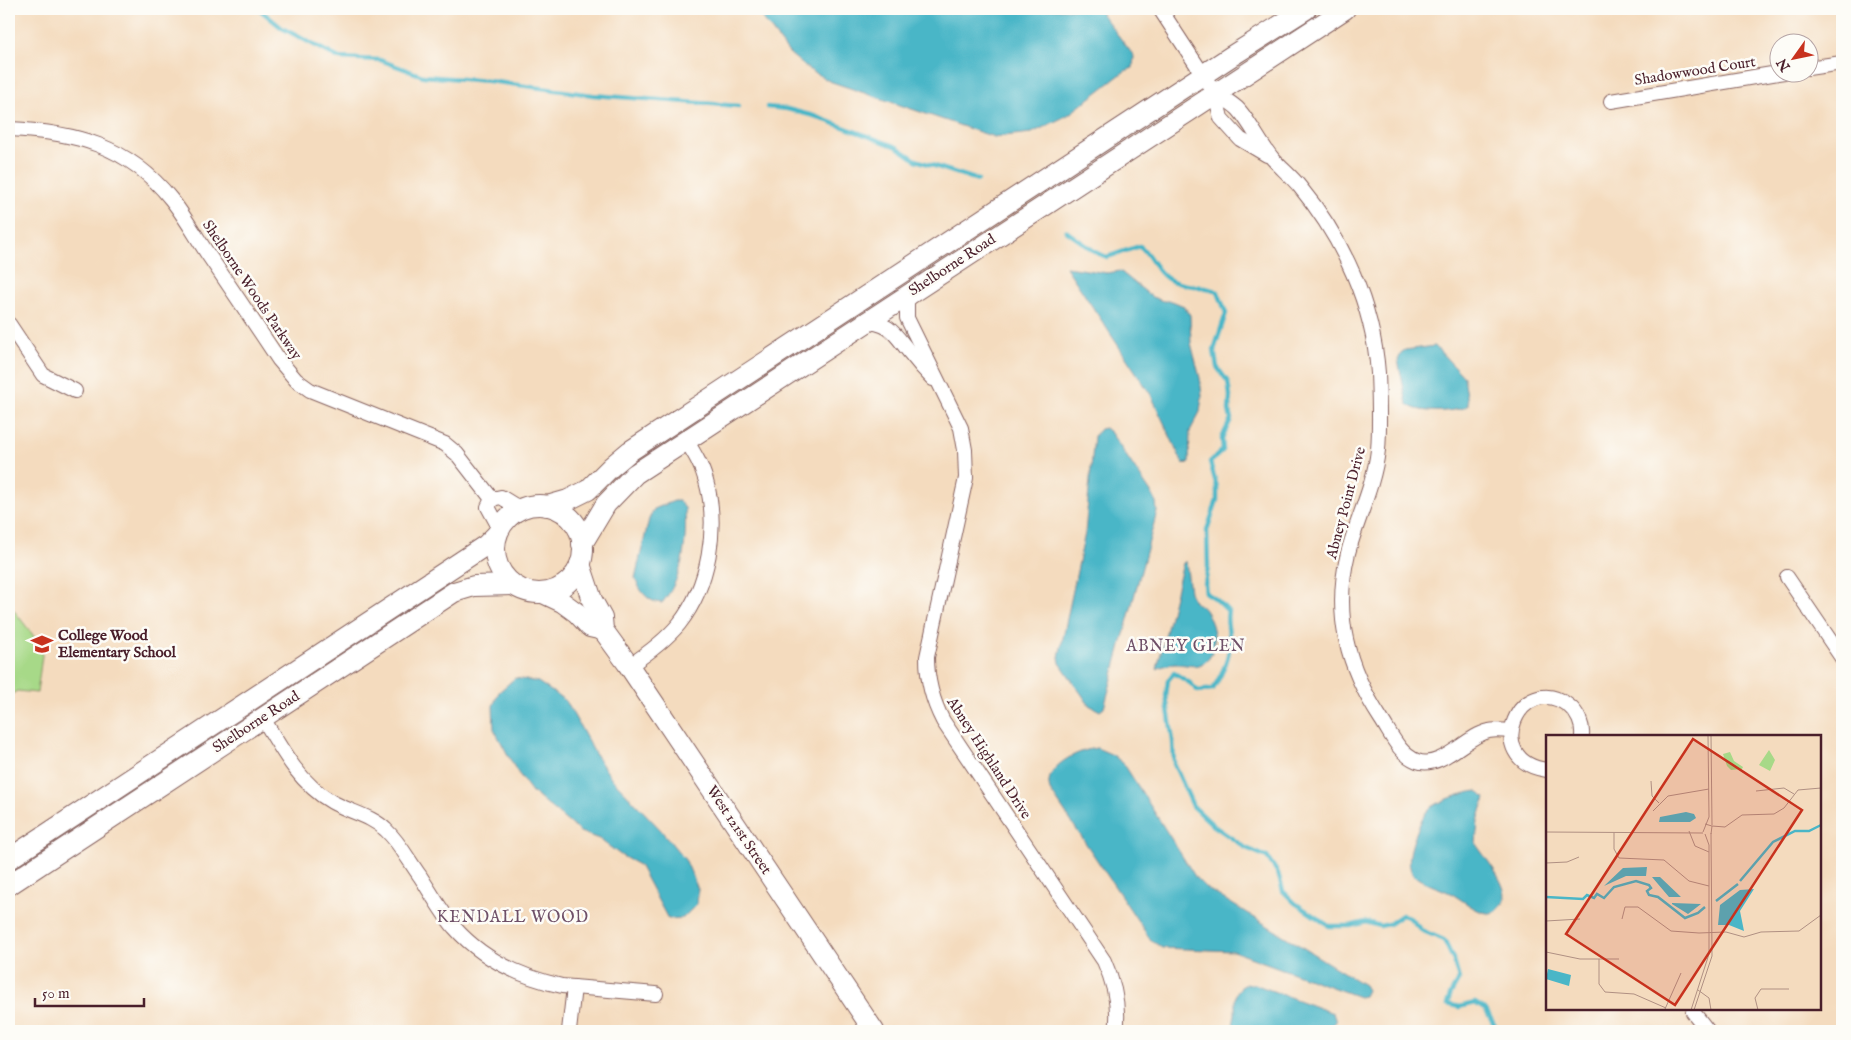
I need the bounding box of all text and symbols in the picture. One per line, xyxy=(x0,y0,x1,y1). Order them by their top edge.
north arrow xyxy=(1768,32,1818,82)
street label: Shadowwood Court xyxy=(1633,52,1757,90)
text: N xyxy=(1773,55,1795,75)
street label: Shelborne Woods Parkway xyxy=(198,216,306,364)
street label: Shelborne Road xyxy=(905,229,1000,300)
street label: Abney Point Drive xyxy=(1322,445,1370,562)
place label: College Wood Elementary School xyxy=(58,626,177,662)
school or university icon: College Wood Elementary School xyxy=(29,631,55,657)
district label: ABNEY GLEN xyxy=(1125,637,1246,657)
street label: Shelborne Road xyxy=(209,686,304,757)
street label: Abney Highland Drive xyxy=(942,693,1036,823)
inset map xyxy=(1546,735,1821,1010)
street label: West 121st Street xyxy=(702,782,776,878)
district label: KENDALL WOOD xyxy=(437,908,589,928)
scale bar xyxy=(35,975,144,1007)
text: 50 m xyxy=(42,984,70,1003)

